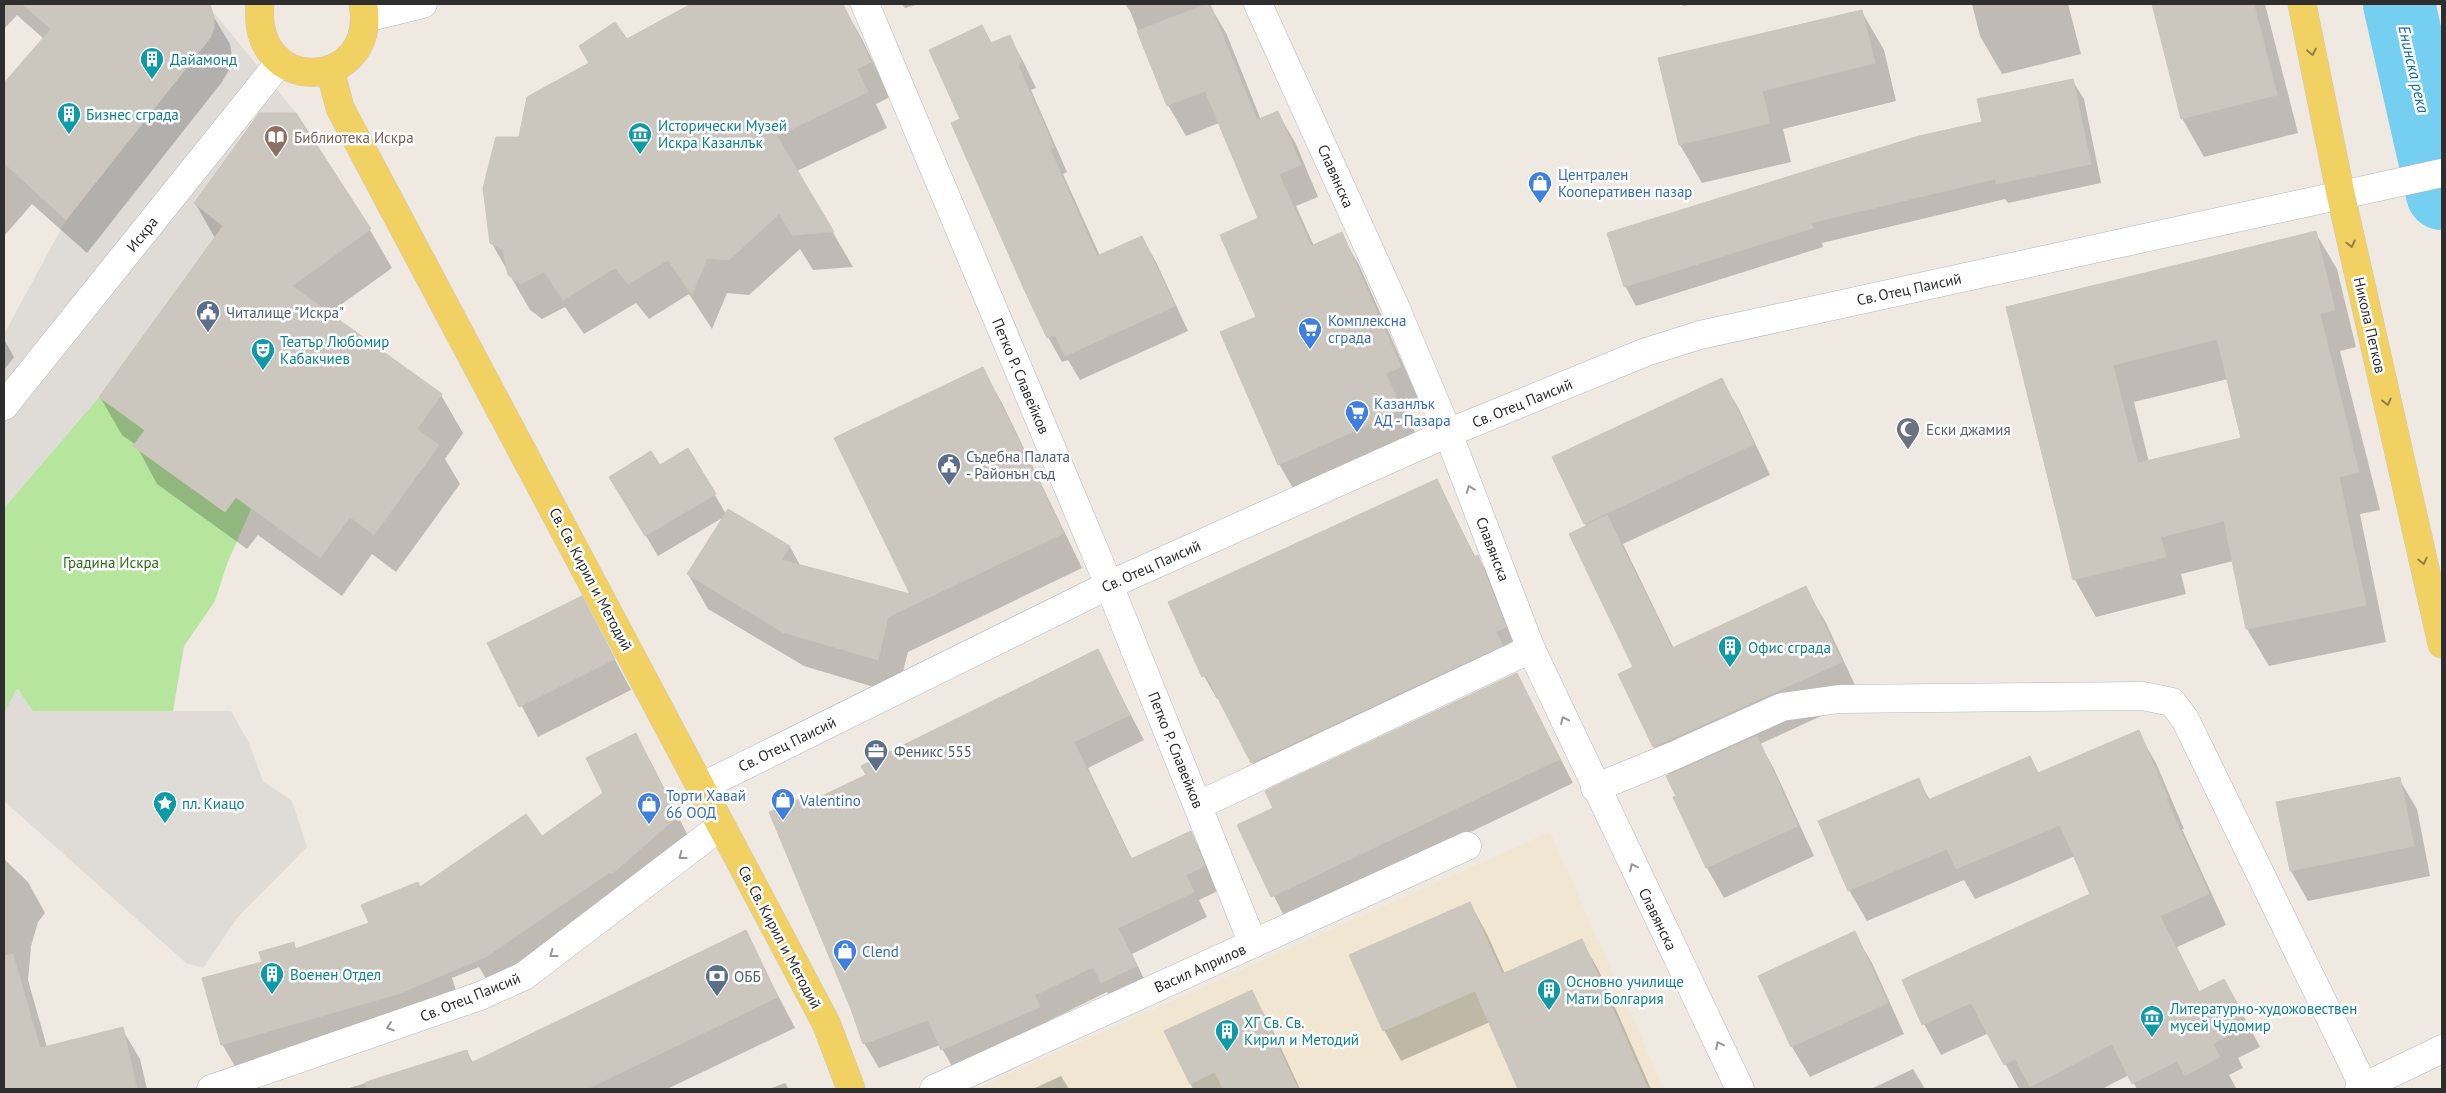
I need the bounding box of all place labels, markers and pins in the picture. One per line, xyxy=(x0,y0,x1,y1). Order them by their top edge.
building icon: Дайамонд xyxy=(139,46,165,80)
place label: Дайамонд xyxy=(170,50,237,69)
building icon: Бизнес сграда xyxy=(56,101,82,135)
place label: Бизнес сграда xyxy=(86,105,179,124)
place label: Исторически Музей Искра Казанлък xyxy=(658,116,787,152)
museum icon: Исторически Музей Искра Казанлък xyxy=(627,121,653,155)
library icon: Библиотека Искра xyxy=(263,124,289,158)
place label: Библиотека Искра xyxy=(294,128,414,147)
place label: Централен Кооперативен пазар xyxy=(1558,165,1692,201)
shop icon: Централен Кооперативен пазар xyxy=(1527,170,1553,204)
public building icon: Читалище "Искра" xyxy=(195,299,221,333)
place label: Читалище "Искра" xyxy=(226,303,344,322)
place label: Комплексна сграда xyxy=(1328,311,1406,347)
supermarket icon: Комплексна сграда xyxy=(1297,316,1323,350)
place label: Театър Любомир Кабакчиев xyxy=(280,332,389,368)
theatre icon: Театър Любомир Кабакчиев xyxy=(250,337,276,371)
place label: Казанлък АД - Пазара xyxy=(1374,394,1451,430)
supermarket icon: Казанлък АД - Пазара xyxy=(1344,399,1370,433)
mosque icon: Ески джамия xyxy=(1895,416,1921,450)
place label: Ески джамия xyxy=(1926,420,2011,439)
place label: Съдебна Палата - Районън съд xyxy=(966,447,1070,483)
public building icon: Съдебна Палата - Районън съд xyxy=(936,452,962,486)
building icon: Офис сграда xyxy=(1717,634,1743,668)
place label: Офис сграда xyxy=(1748,638,1831,657)
office icon: Феникс 555 xyxy=(863,738,889,772)
place label: Феникс 555 xyxy=(894,742,972,761)
place label: Торти Хавай 66 ООД xyxy=(666,786,746,822)
shop icon: Valentino xyxy=(770,787,796,821)
place icon: пл. Киацо xyxy=(152,790,178,824)
shop icon: Торти Хавай 66 ООД xyxy=(636,791,662,825)
place label: Valentino xyxy=(799,791,861,810)
place label: пл. Киацо xyxy=(182,794,245,813)
shop icon: Clend xyxy=(832,938,858,972)
place label: Clend xyxy=(862,942,899,961)
building icon: Военен Отдел xyxy=(259,961,285,995)
bank icon: ОББ xyxy=(704,963,730,997)
place label: Военен Отдел xyxy=(290,965,381,984)
place label: ОББ xyxy=(734,967,761,986)
place label: Основно училище Мати Болгария xyxy=(1566,972,1684,1008)
building icon: Основно училище Мати Болгария xyxy=(1536,977,1562,1011)
place label: Литературно-художовествен мусей Чудомир xyxy=(2169,999,2357,1035)
museum icon: Литературно-художовествен мусей Чудомир xyxy=(2139,1004,2165,1038)
place label: ХГ Св. Св. Кирил и Методий xyxy=(1244,1013,1359,1049)
building icon: ХГ Св. Св. Кирил и Методий xyxy=(1214,1018,1240,1052)

